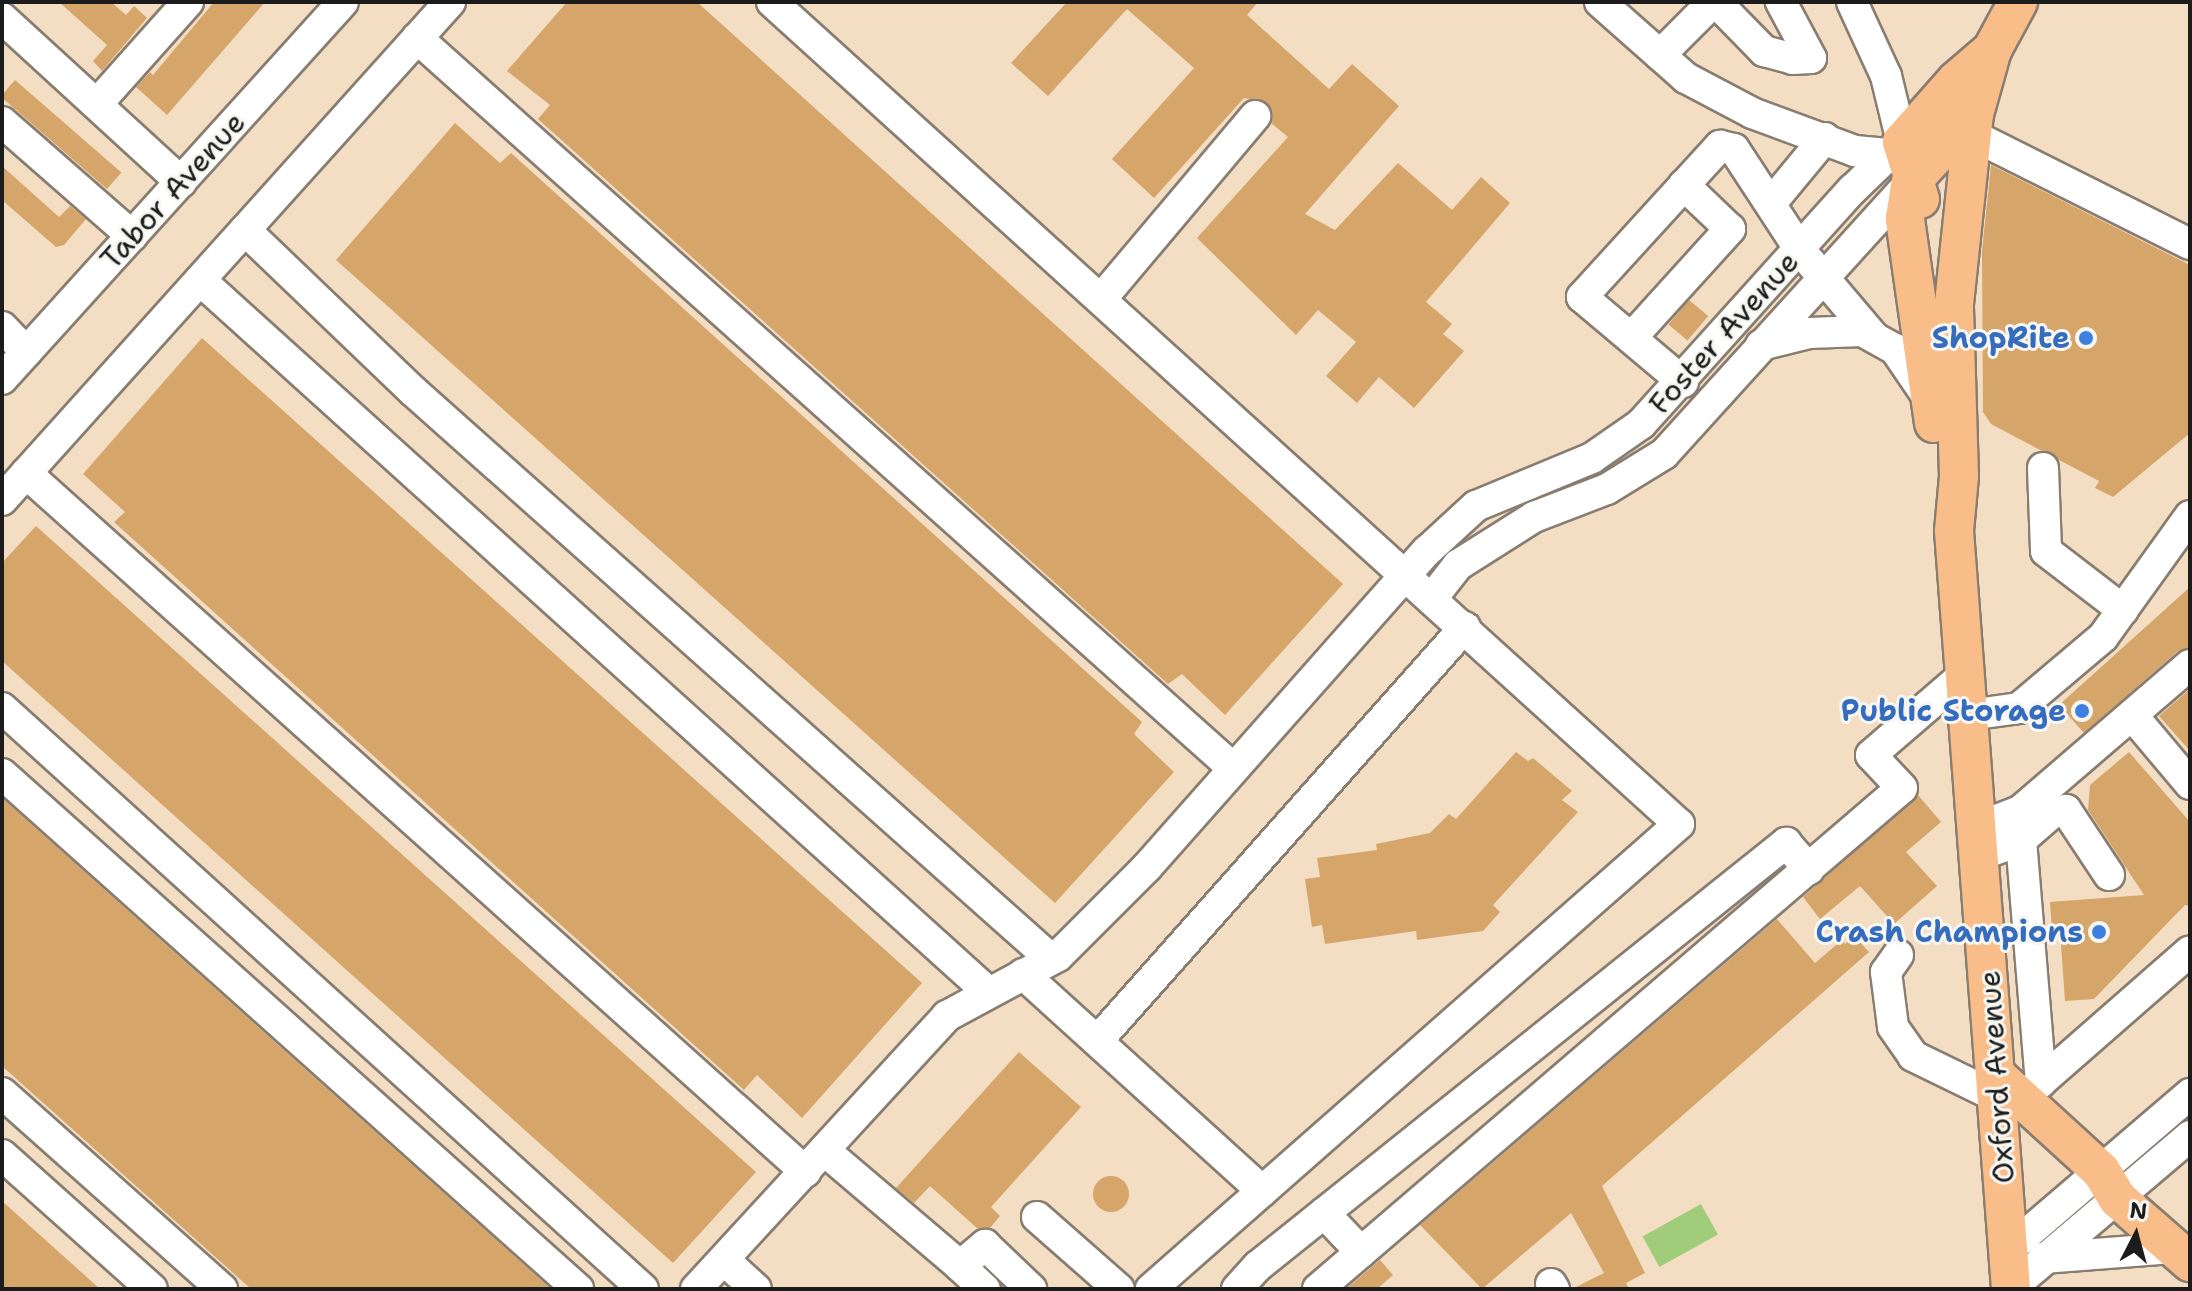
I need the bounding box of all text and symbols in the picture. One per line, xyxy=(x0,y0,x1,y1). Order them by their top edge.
street label: Tabor Avenue xyxy=(93,105,253,277)
street label: Foster Avenue xyxy=(1642,244,1806,422)
place label: ShopRite xyxy=(1932,320,2070,356)
marker: ShopRite xyxy=(2077,329,2095,347)
place label: Public Storage xyxy=(1841,693,2066,729)
marker: Public Storage xyxy=(2073,702,2091,720)
place label: Crash Champions xyxy=(1816,914,2083,950)
marker: Crash Champions xyxy=(2090,923,2108,941)
street label: Oxford Avenue xyxy=(1972,969,2022,1185)
north arrow xyxy=(2096,1195,2176,1275)
text: N xyxy=(2128,1195,2149,1226)

